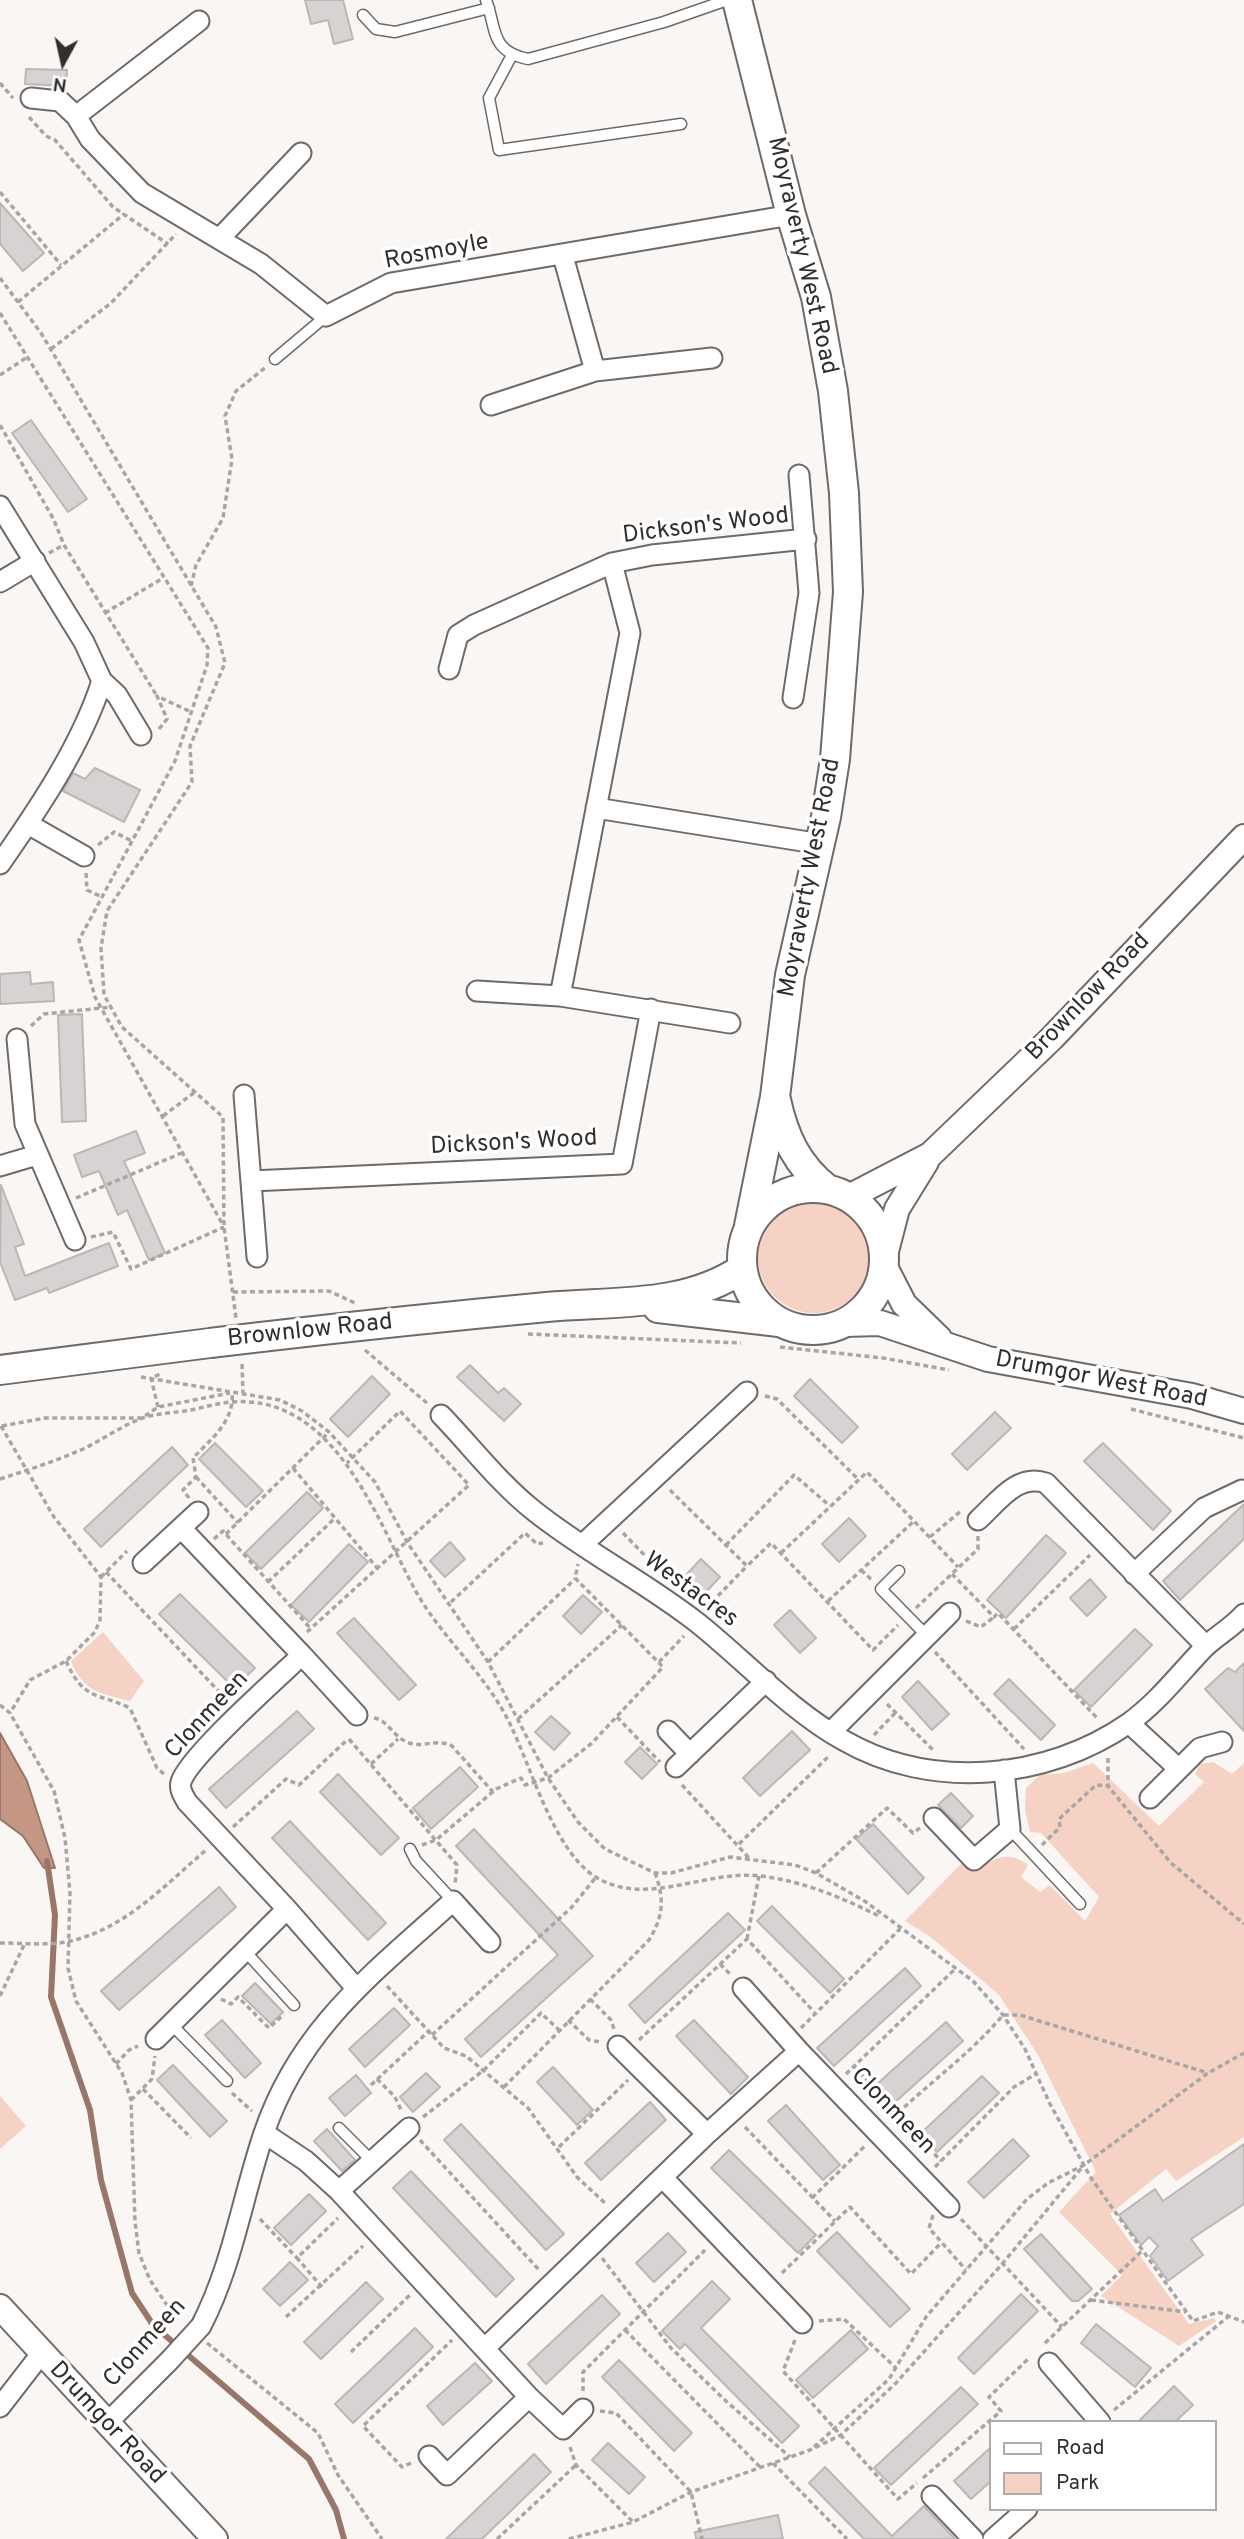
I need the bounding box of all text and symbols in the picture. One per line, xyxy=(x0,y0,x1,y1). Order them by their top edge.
north arrow xyxy=(28,28,98,98)
text: N xyxy=(52,71,69,97)
street label: Moyraverty West Road xyxy=(760,135,842,377)
street label: Rosmoyle xyxy=(382,229,492,277)
street label: Dickson's Wood xyxy=(621,503,791,551)
street label: Moyraverty West Road xyxy=(774,756,848,1000)
street label: Brownlow Road xyxy=(1021,928,1157,1068)
street label: Dickson's Wood xyxy=(430,1125,598,1163)
street label: Brownlow Road xyxy=(226,1309,394,1355)
street label: Drumgor West Road xyxy=(993,1346,1209,1416)
street label: Westacres xyxy=(637,1547,743,1635)
street label: Clonmeen xyxy=(160,1666,256,1766)
street label: Clonmeen xyxy=(844,2063,940,2161)
street label: Clonmeen xyxy=(99,2294,193,2394)
street label: Drumgor Road xyxy=(42,2357,170,2491)
legend xyxy=(988,2420,1216,2511)
text: Road xyxy=(1056,2435,1105,2462)
text: Park xyxy=(1056,2470,1099,2497)

